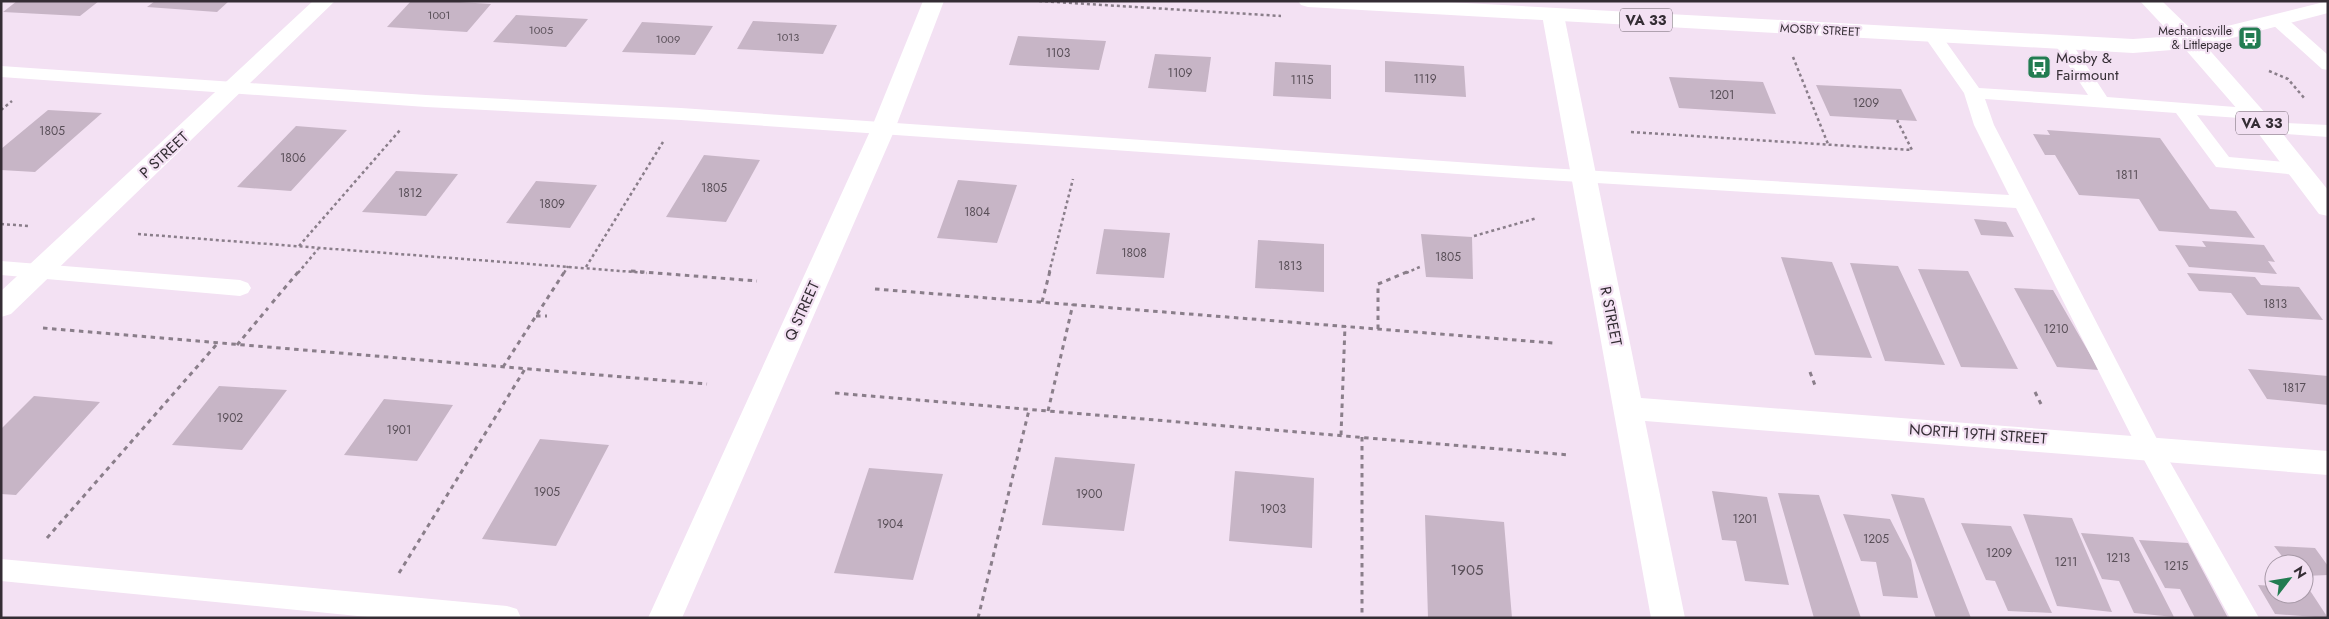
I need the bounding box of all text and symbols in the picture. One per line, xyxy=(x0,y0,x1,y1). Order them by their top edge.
house number: 1001 xyxy=(427,7,451,23)
road number: VA 33 xyxy=(1620,8,1672,32)
street label: MOSBY STREET xyxy=(1780,19,1861,41)
house number: 1005 xyxy=(529,22,553,38)
place label: Mechanicsville & Littlepage xyxy=(2158,22,2232,54)
bus stop icon: Mechanicsville & Littlepage xyxy=(2237,25,2263,51)
house number: 1013 xyxy=(777,29,799,45)
house number: 1009 xyxy=(656,31,680,47)
house number: 1103 xyxy=(1046,44,1071,62)
place label: Mosby & Fairmount xyxy=(2056,47,2119,86)
bus stop icon: Mosby & Fairmount xyxy=(2026,54,2052,80)
house number: 1109 xyxy=(1168,64,1193,82)
house number: 1119 xyxy=(1413,70,1437,88)
house number: 1115 xyxy=(1291,71,1314,89)
house number: 1201 xyxy=(1710,86,1734,104)
house number: 1209 xyxy=(1853,94,1879,112)
road number: VA 33 xyxy=(2236,112,2288,134)
house number: 1805 xyxy=(39,122,65,140)
street label: P STREET xyxy=(135,127,193,183)
house number: 1806 xyxy=(280,149,306,167)
house number: 1811 xyxy=(2116,166,2138,184)
house number: 1805 xyxy=(701,179,727,197)
house number: 1812 xyxy=(398,184,422,202)
house number: 1809 xyxy=(539,195,565,213)
house number: 1804 xyxy=(964,203,990,221)
house number: 1808 xyxy=(1121,244,1147,262)
house number: 1805 xyxy=(1435,248,1461,266)
house number: 1813 xyxy=(1278,257,1302,275)
street label: Q STREET xyxy=(779,278,825,344)
street label: R STREET xyxy=(1594,284,1628,348)
house number: 1813 xyxy=(2263,295,2287,313)
house number: 1210 xyxy=(2044,320,2068,338)
house number: 1817 xyxy=(2282,379,2307,397)
house number: 1902 xyxy=(217,409,243,427)
street label: NORTH 19TH STREET xyxy=(1908,418,2048,450)
house number: 1901 xyxy=(387,421,411,439)
house number: 1905 xyxy=(534,483,560,501)
house number: 1900 xyxy=(1076,485,1102,503)
house number: 1903 xyxy=(1260,500,1286,518)
house number: 1201 xyxy=(1733,510,1757,528)
house number: 1904 xyxy=(877,515,903,533)
house number: 1205 xyxy=(1863,530,1889,548)
house number: 1209 xyxy=(1986,544,2012,562)
house number: 1213 xyxy=(2106,549,2131,567)
house number: 1211 xyxy=(2054,553,2078,571)
north arrow xyxy=(2264,554,2314,604)
house number: 1215 xyxy=(2164,557,2188,575)
house number: 1905 xyxy=(1451,559,1483,581)
text: N xyxy=(2289,562,2312,582)

